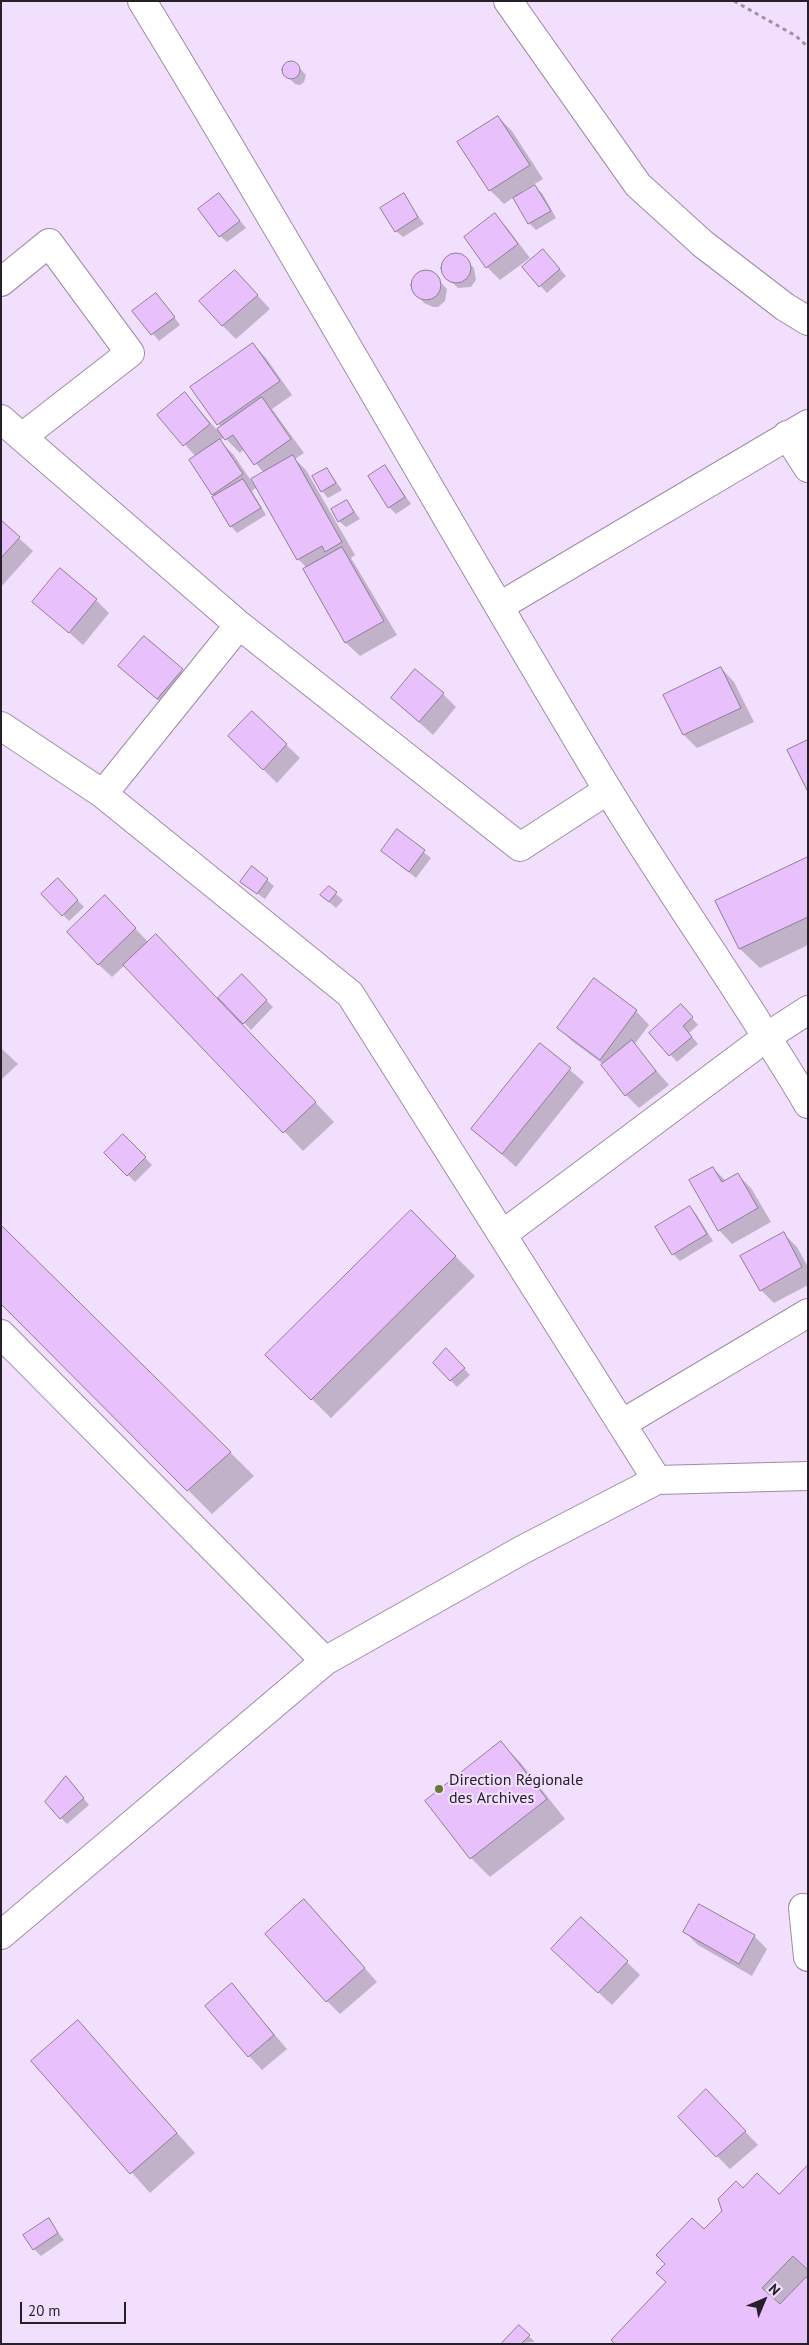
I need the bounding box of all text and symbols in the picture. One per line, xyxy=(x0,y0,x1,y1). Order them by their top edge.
place label: Direction Régionale des Archives xyxy=(449,1770,583,1808)
marker: Direction Régionale des Archives xyxy=(433,1783,445,1795)
north arrow xyxy=(739,2275,789,2325)
text: N xyxy=(765,2280,784,2299)
scale bar xyxy=(22,2292,129,2324)
text: 20 m xyxy=(28,2301,61,2320)

